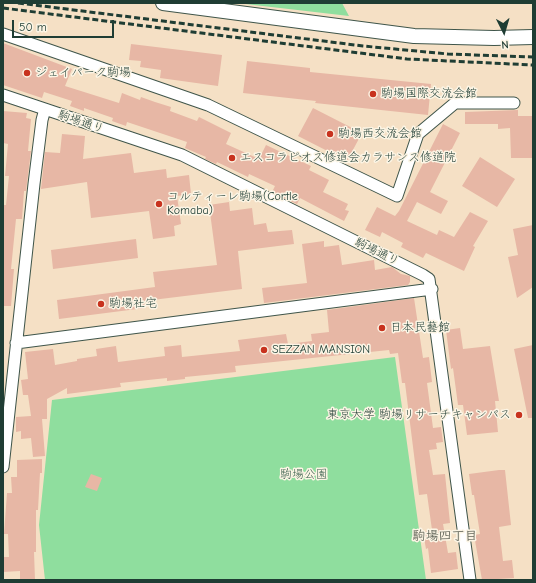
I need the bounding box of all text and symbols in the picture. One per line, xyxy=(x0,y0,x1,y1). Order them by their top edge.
scale bar xyxy=(14,12,116,38)
north arrow xyxy=(484,12,524,52)
text: 50 m xyxy=(19,20,47,34)
text: N xyxy=(501,38,509,51)
place label: ジェイパーク駒場 xyxy=(35,66,131,80)
marker: ジェイパーク駒場 xyxy=(22,68,32,78)
place label: 駒場国際交流会館 xyxy=(381,87,477,101)
marker: 駒場国際交流会館 xyxy=(368,89,378,99)
street label: 駒場通り xyxy=(56,107,106,137)
place label: 駒場西交流会館 xyxy=(338,127,422,141)
marker: 駒場西交流会館 xyxy=(325,129,335,139)
place label: エスコラピオス修道会カラサンス修道院 xyxy=(240,151,456,165)
marker: エスコラピオス修道会カラサンス修道院 xyxy=(227,153,237,163)
place label: コルティーレ駒場(Cortle Komaba) xyxy=(167,190,298,218)
marker: コルティーレ駒場(Cortle Komaba) xyxy=(154,199,164,209)
street label: 駒場通り xyxy=(352,235,402,269)
place label: 駒場社宅 xyxy=(109,297,157,311)
marker: 駒場社宅 xyxy=(96,299,106,309)
place label: 日本民藝館 xyxy=(390,321,450,335)
marker: 日本民藝館 xyxy=(377,323,387,333)
place label: SEZZAN MANSION xyxy=(272,343,370,357)
marker: SEZZAN MANSION xyxy=(259,345,269,355)
place label: 東京大学 駒場リサーチキャンパス xyxy=(327,408,511,422)
marker: 東京大学 駒場リサーチキャンパス xyxy=(514,410,524,420)
park label: 駒場公園 xyxy=(280,468,328,482)
district label: 駒場四丁目 xyxy=(413,528,477,544)

